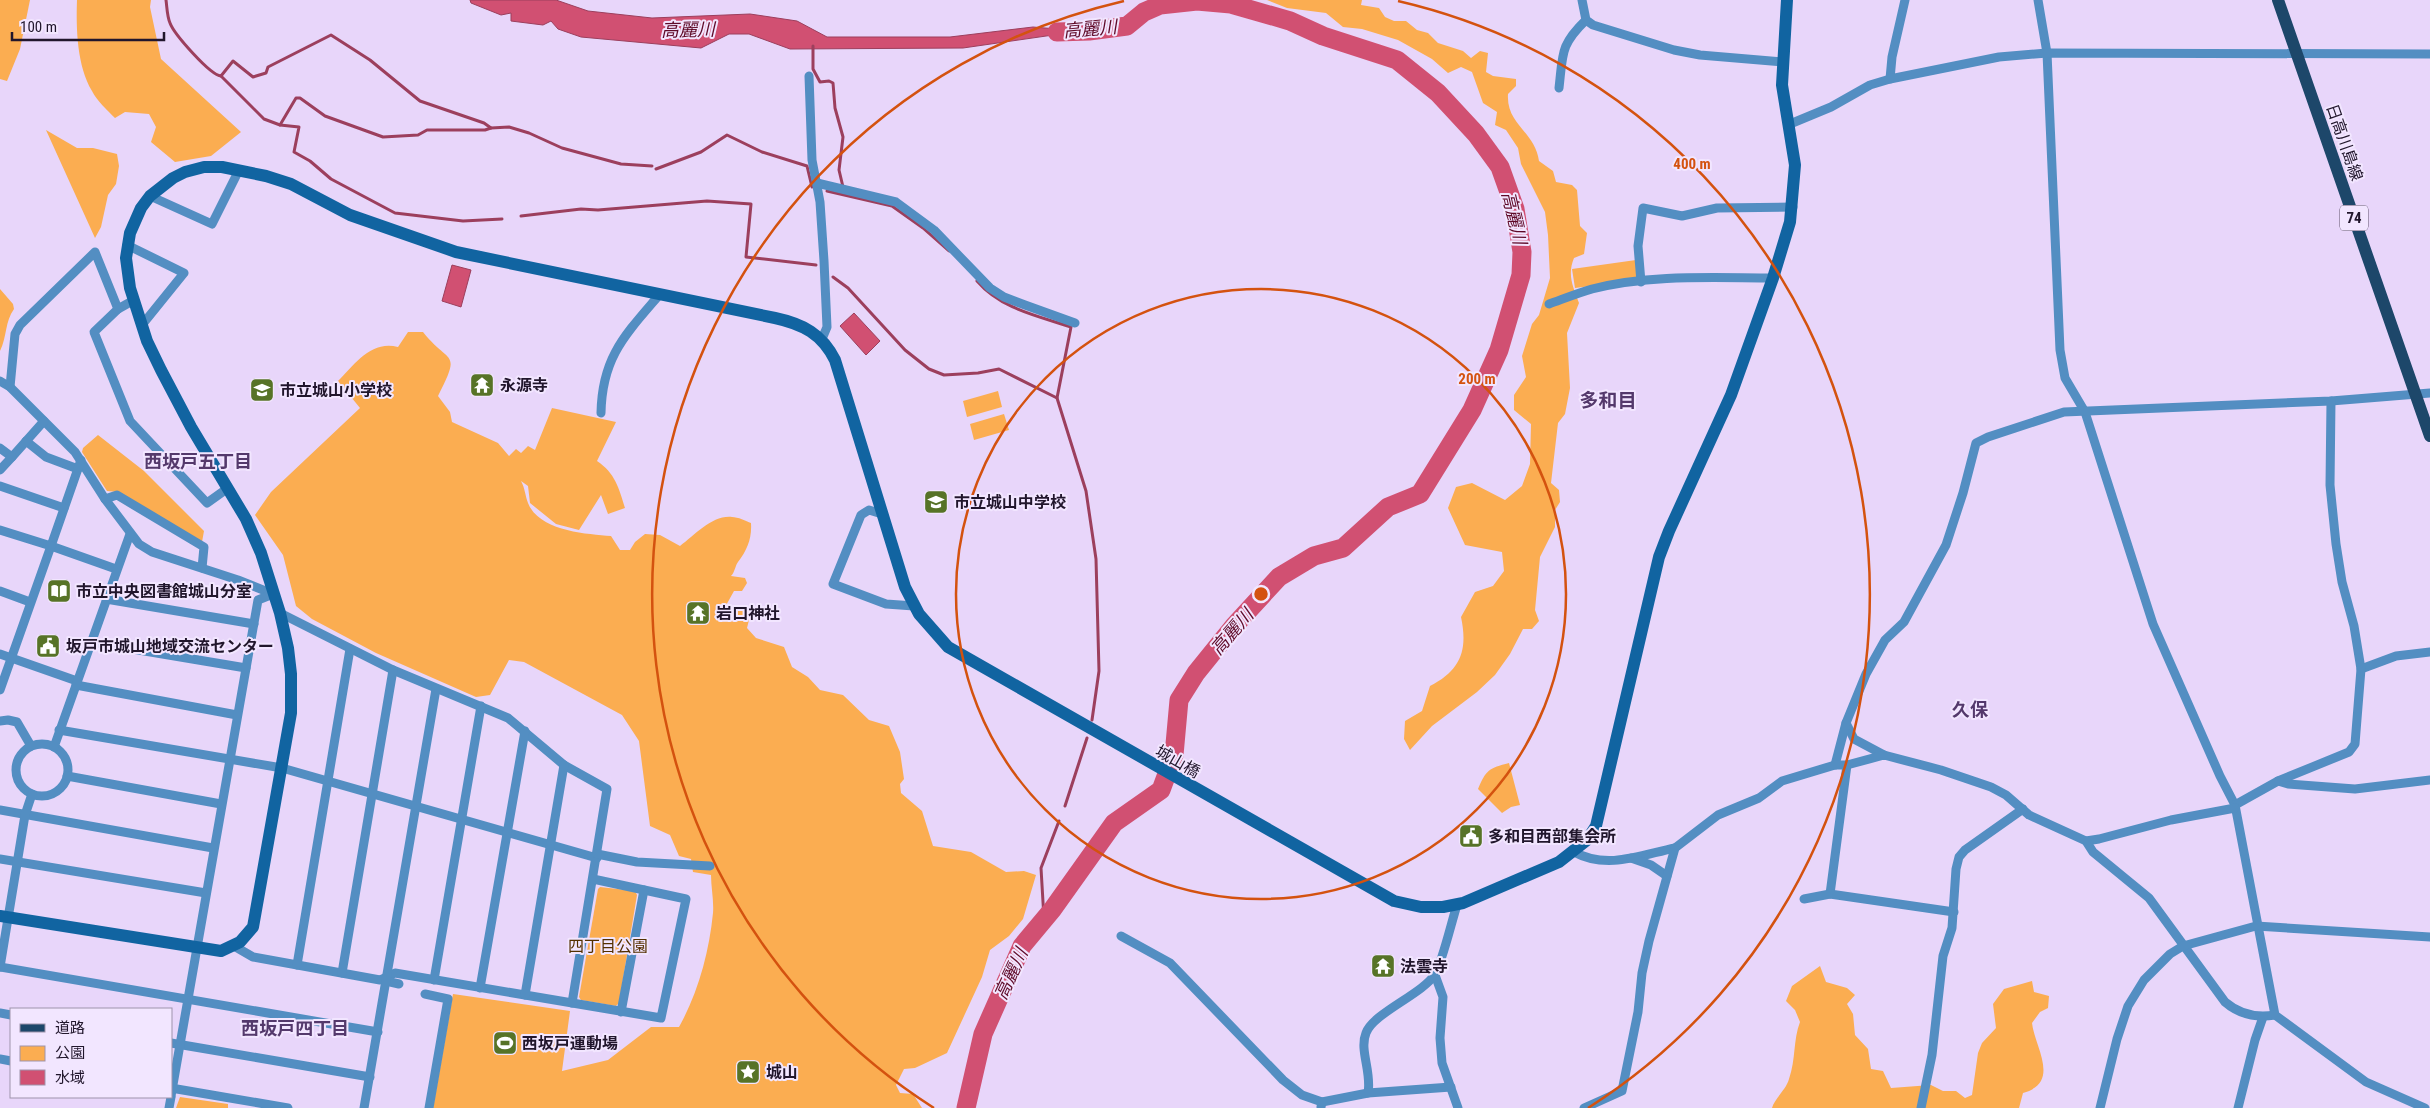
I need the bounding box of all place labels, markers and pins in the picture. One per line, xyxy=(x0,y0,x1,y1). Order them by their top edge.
temple icon: 永源寺 xyxy=(469,372,495,398)
place label: 永源寺 xyxy=(500,376,548,395)
school or university icon: 市立城山小学校 xyxy=(249,377,275,403)
place label: 市立城山小学校 xyxy=(280,381,392,400)
school or university icon: 市立城山中学校 xyxy=(923,489,949,515)
place label: 市立城山中学校 xyxy=(954,493,1066,512)
library icon: 市立中央図書館城山分室 xyxy=(46,578,72,604)
place label: 市立中央図書館城山分室 xyxy=(76,582,252,601)
centre of rings xyxy=(1252,585,1270,603)
temple icon: 岩口神社 xyxy=(685,600,711,626)
place label: 岩口神社 xyxy=(716,604,780,623)
public building icon: 坂戸市城山地域交流センター xyxy=(35,633,61,659)
place label: 坂戸市城山地域交流センター xyxy=(66,637,274,656)
public building icon: 多和目西部集会所 xyxy=(1458,823,1484,849)
place label: 多和目西部集会所 xyxy=(1488,827,1616,846)
temple icon: 法雲寺 xyxy=(1370,953,1396,979)
place label: 法雲寺 xyxy=(1400,957,1448,976)
sports icon: 西坂戸運動場 xyxy=(492,1030,518,1056)
place label: 西坂戸運動場 xyxy=(522,1034,618,1053)
place icon: 城山 xyxy=(735,1059,761,1085)
place label: 城山 xyxy=(766,1063,798,1082)

